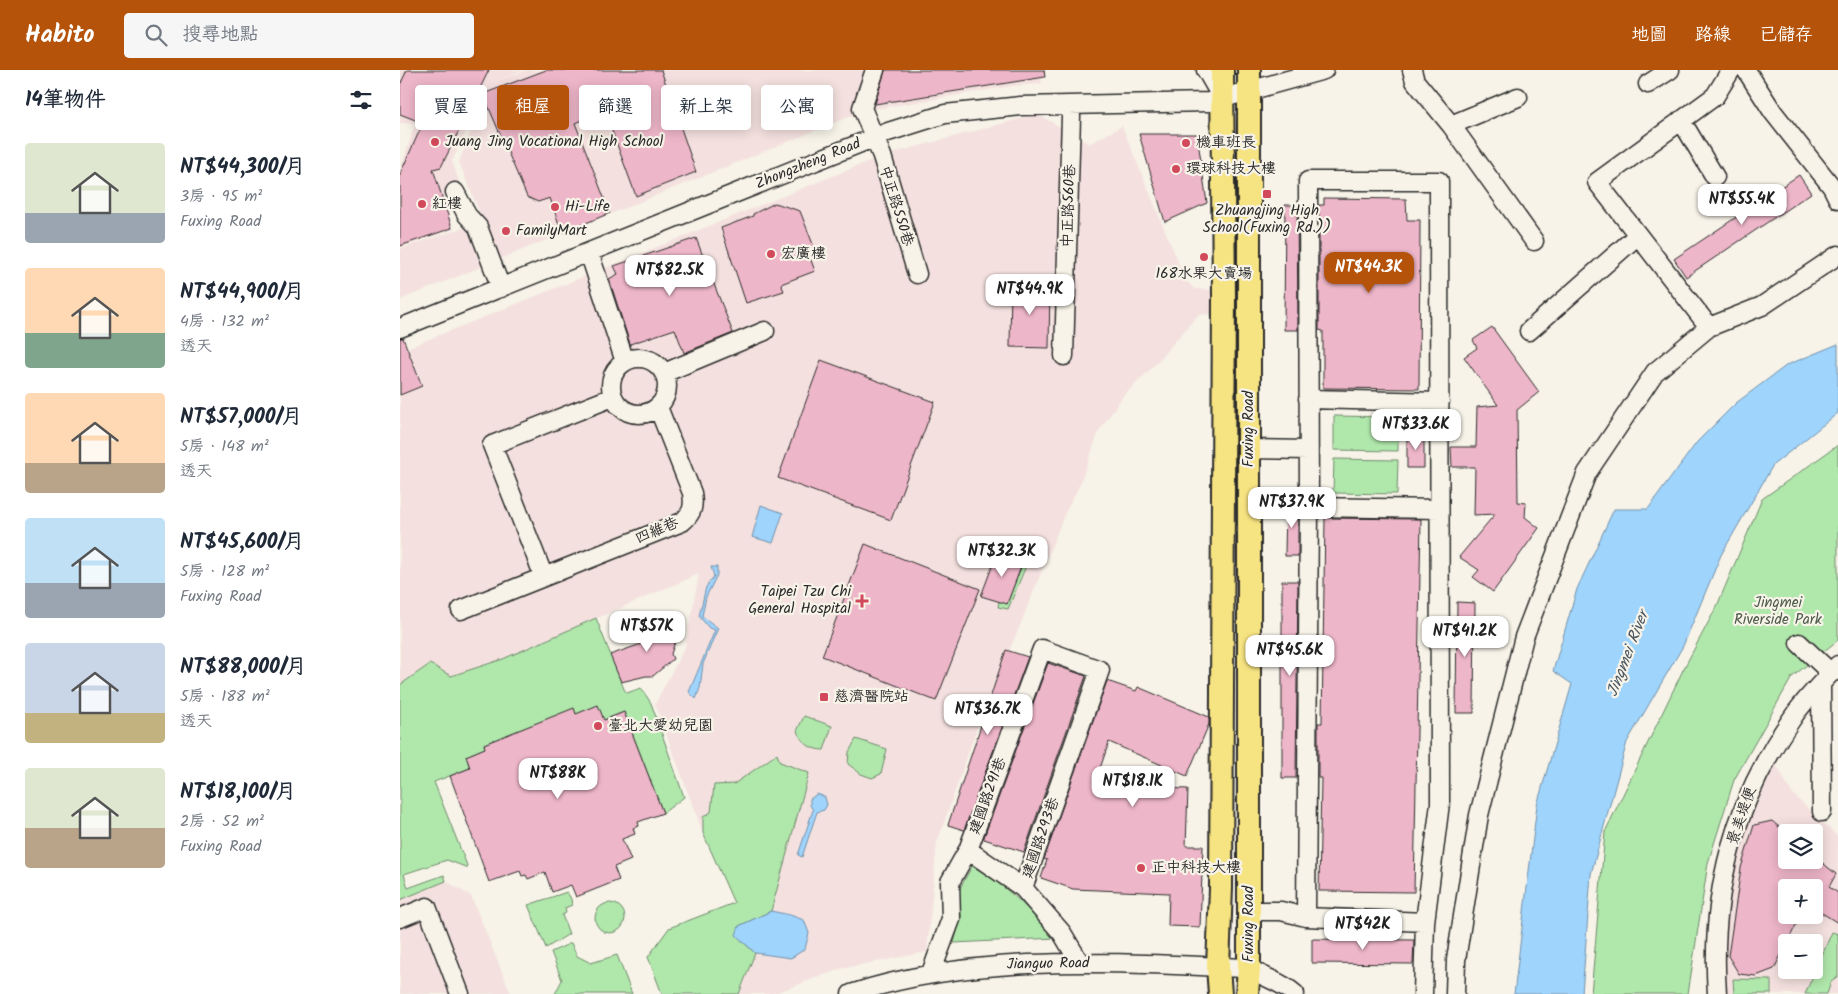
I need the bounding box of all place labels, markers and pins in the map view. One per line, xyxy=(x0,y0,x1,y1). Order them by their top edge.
place label: Juang Jing Vocational High School xyxy=(445,130,664,154)
place label: 機車班長 xyxy=(1196,131,1256,155)
marker: Juang Jing Vocational High School xyxy=(429,136,441,148)
marker: 機車班長 xyxy=(1180,137,1192,149)
place label: 環球科技大樓 xyxy=(1186,157,1276,181)
marker: 環球科技大樓 xyxy=(1170,163,1182,175)
pin: NT$55.4K xyxy=(1690,184,1794,226)
marker: Zhuangjing High School(Fuxing Rd.)) xyxy=(1261,188,1273,200)
place label: 紅樓 xyxy=(432,192,462,216)
place label: Hi-Life xyxy=(565,195,610,219)
marker: 紅樓 xyxy=(416,198,428,210)
place label: Zhuangjing High School(Fuxing Rd.)) xyxy=(1203,199,1331,240)
marker: Hi-Life xyxy=(549,201,561,213)
place label: FamilyMart xyxy=(516,219,587,243)
marker: FamilyMart xyxy=(500,225,512,237)
place label: 宏廣樓 xyxy=(781,242,826,266)
marker: 宏廣樓 xyxy=(765,248,777,260)
marker: 168水果大賣場 xyxy=(1198,251,1210,263)
pin: NT$44.3K xyxy=(1317,252,1421,294)
pin: NT$82.5K xyxy=(618,254,722,297)
place label: 168水果大賣場 xyxy=(1155,262,1253,286)
pin: NT$44.9K xyxy=(978,274,1082,316)
pin: NT$33.6K xyxy=(1364,408,1468,451)
pin: NT$37.9K xyxy=(1240,486,1344,529)
pin: NT$32.3K xyxy=(950,536,1054,578)
place label: Taipei Tzu Chi General Hospital xyxy=(748,580,852,621)
marker: Taipei Tzu Chi General Hospital xyxy=(855,594,869,608)
pin: NT$57K xyxy=(606,610,688,653)
pin: NT$41.2K xyxy=(1413,616,1517,658)
pin: NT$45.6K xyxy=(1238,634,1342,677)
place label: 慈濟醫院站 xyxy=(834,685,909,709)
marker: 慈濟醫院站 xyxy=(818,691,830,703)
pin: NT$36.7K xyxy=(936,694,1040,736)
place label: 臺北大愛幼兒園 xyxy=(608,714,713,738)
marker: 臺北大愛幼兒園 xyxy=(592,720,604,732)
pin: NT$88K xyxy=(517,758,599,800)
pin: NT$18.1K xyxy=(1081,766,1185,808)
place label: 正中科技大樓 xyxy=(1151,856,1241,880)
marker: 正中科技大樓 xyxy=(1135,862,1147,874)
pin: NT$42K xyxy=(1322,908,1404,951)

